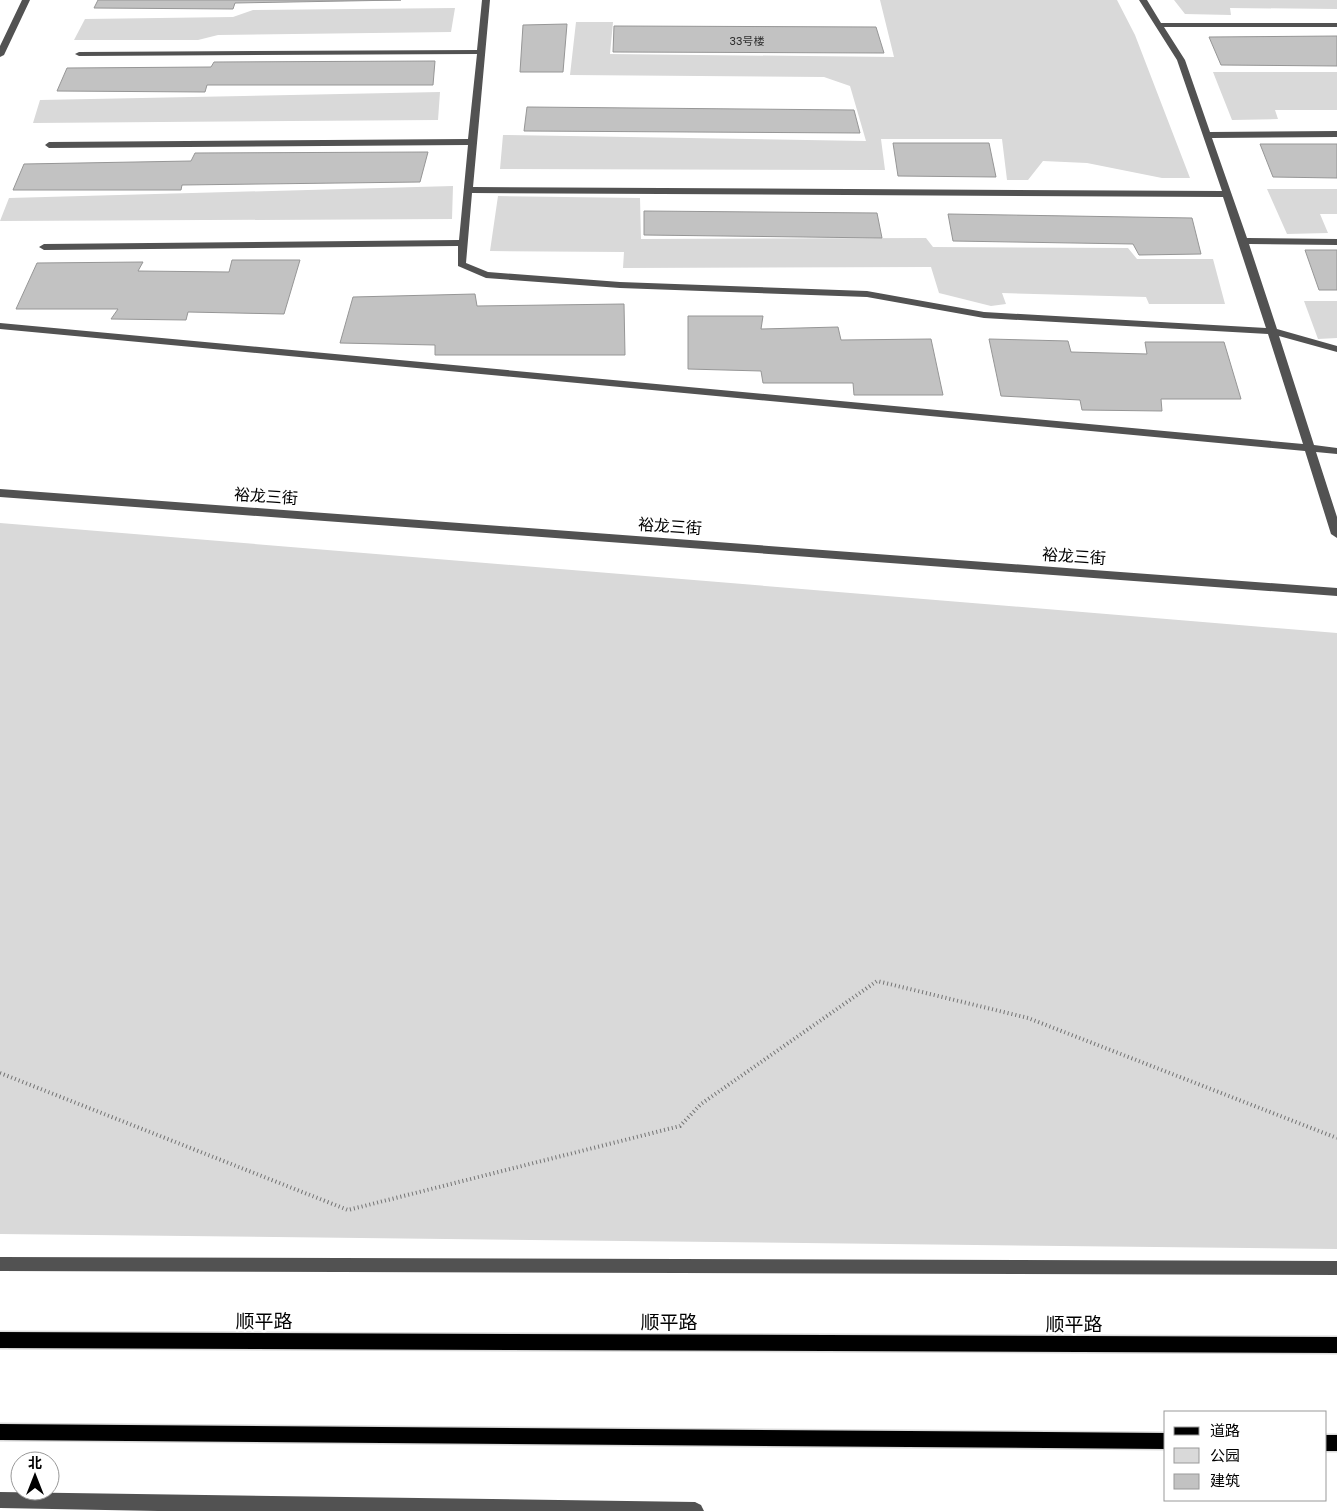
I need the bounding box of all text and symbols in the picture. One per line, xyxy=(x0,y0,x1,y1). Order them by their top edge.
house number: 33号楼 xyxy=(730,34,764,47)
street label: 裕龙三街 xyxy=(233,484,299,508)
street label: 裕龙三街 xyxy=(637,514,703,538)
street label: 裕龙三街 xyxy=(1041,544,1107,568)
street label: 顺平路 xyxy=(235,1309,293,1332)
street label: 顺平路 xyxy=(640,1310,698,1333)
street label: 顺平路 xyxy=(1045,1312,1103,1335)
legend xyxy=(1164,1411,1327,1501)
text: 道路 xyxy=(1210,1421,1240,1439)
text: 公园 xyxy=(1210,1446,1240,1464)
north arrow xyxy=(10,1451,60,1501)
text: 北 xyxy=(28,1454,42,1471)
text: 建筑 xyxy=(1210,1471,1240,1489)

